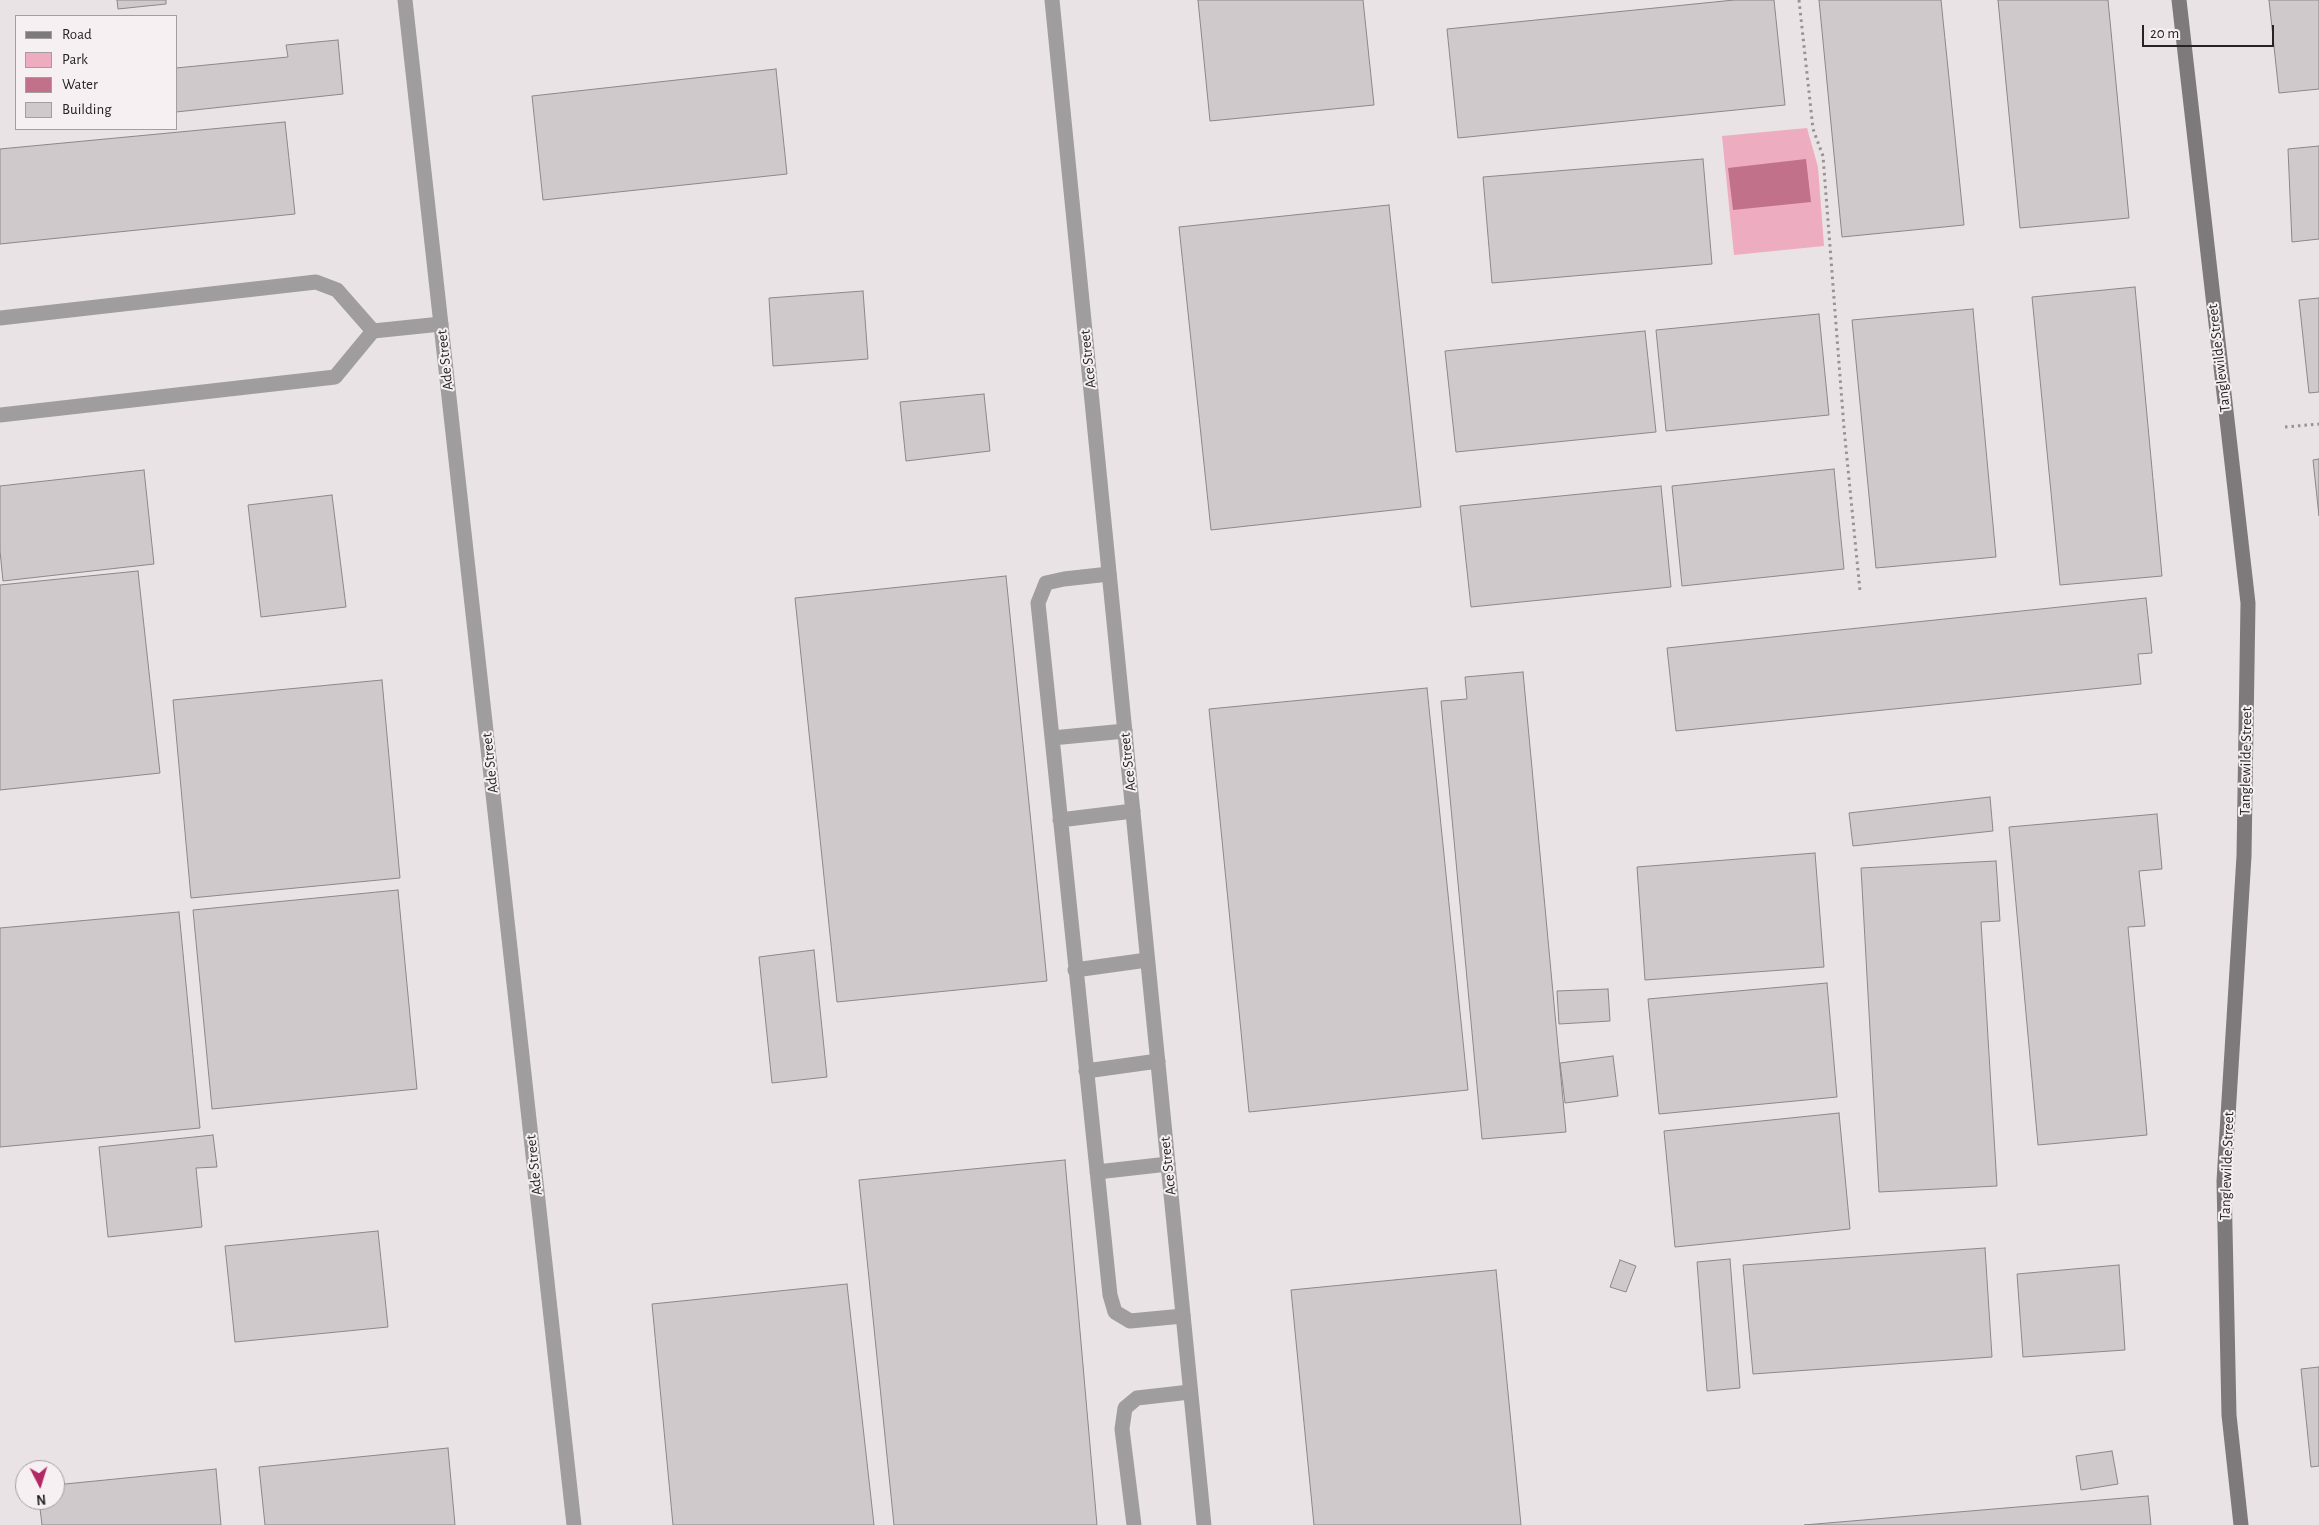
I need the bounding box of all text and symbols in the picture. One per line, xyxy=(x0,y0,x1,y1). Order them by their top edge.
legend xyxy=(15,15,178,130)
scale bar xyxy=(2144,15,2276,47)
text: 20 m xyxy=(2150,26,2179,41)
text: Road xyxy=(62,27,92,42)
text: Park xyxy=(62,52,88,67)
text: Water xyxy=(62,77,98,92)
text: Building xyxy=(62,102,112,117)
street label: Tanglewilde Street xyxy=(2203,303,2235,413)
street label: Ade Street xyxy=(433,329,457,391)
street label: Ace Street xyxy=(1076,329,1100,389)
street label: Tanglewilde Street xyxy=(2236,706,2256,816)
street label: Ade Street xyxy=(478,732,502,794)
street label: Ace Street xyxy=(1116,732,1140,792)
street label: Tanglewilde Street xyxy=(2216,1111,2238,1221)
street label: Ade Street xyxy=(522,1134,546,1196)
street label: Ace Street xyxy=(1156,1136,1180,1196)
north arrow xyxy=(15,1460,65,1510)
text: N xyxy=(36,1492,47,1506)

